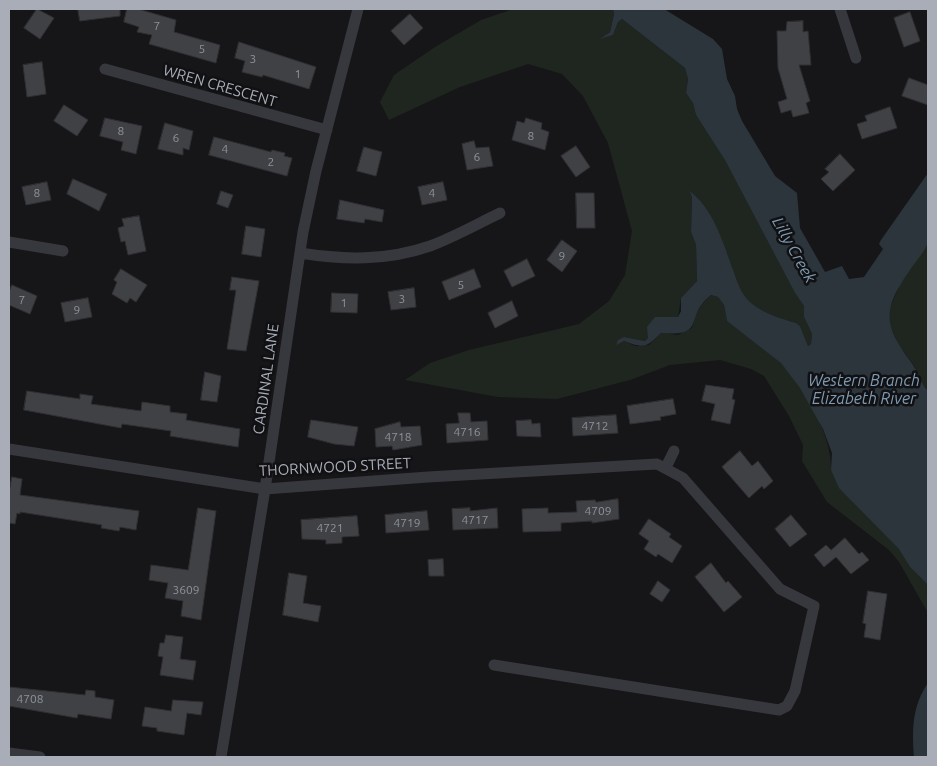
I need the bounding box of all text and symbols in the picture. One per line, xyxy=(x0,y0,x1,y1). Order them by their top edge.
house number: 7 xyxy=(154,19,160,33)
house number: 5 xyxy=(199,42,205,56)
house number: 3 xyxy=(250,52,256,66)
street label: WREN CRESCENT xyxy=(161,61,279,111)
house number: 1 xyxy=(295,67,301,81)
house number: 8 xyxy=(118,124,124,138)
house number: 8 xyxy=(528,129,534,143)
house number: 6 xyxy=(173,131,179,145)
house number: 4 xyxy=(222,142,228,156)
house number: 6 xyxy=(474,150,480,164)
house number: 2 xyxy=(268,155,274,169)
house number: 8 xyxy=(34,186,40,200)
house number: 4 xyxy=(429,186,435,200)
water label: Lilly Creek xyxy=(768,214,820,286)
house number: 9 xyxy=(559,249,565,263)
house number: 5 xyxy=(458,278,464,292)
house number: 3 xyxy=(399,292,405,306)
house number: 7 xyxy=(19,293,25,307)
house number: 1 xyxy=(341,296,347,310)
house number: 9 xyxy=(74,303,80,317)
street label: CARDINAL LANE xyxy=(249,323,283,435)
water label: Western Branch Elizabeth River xyxy=(808,371,920,409)
house number: 4712 xyxy=(581,419,609,433)
house number: 4716 xyxy=(453,425,481,439)
house number: 4718 xyxy=(384,430,412,444)
street label: THORNWOOD STREET xyxy=(258,454,412,480)
house number: 4709 xyxy=(584,504,612,518)
house number: 4717 xyxy=(461,513,489,527)
house number: 4719 xyxy=(393,516,421,530)
house number: 4721 xyxy=(316,521,344,535)
house number: 3609 xyxy=(172,583,200,597)
house number: 4708 xyxy=(16,692,44,706)

